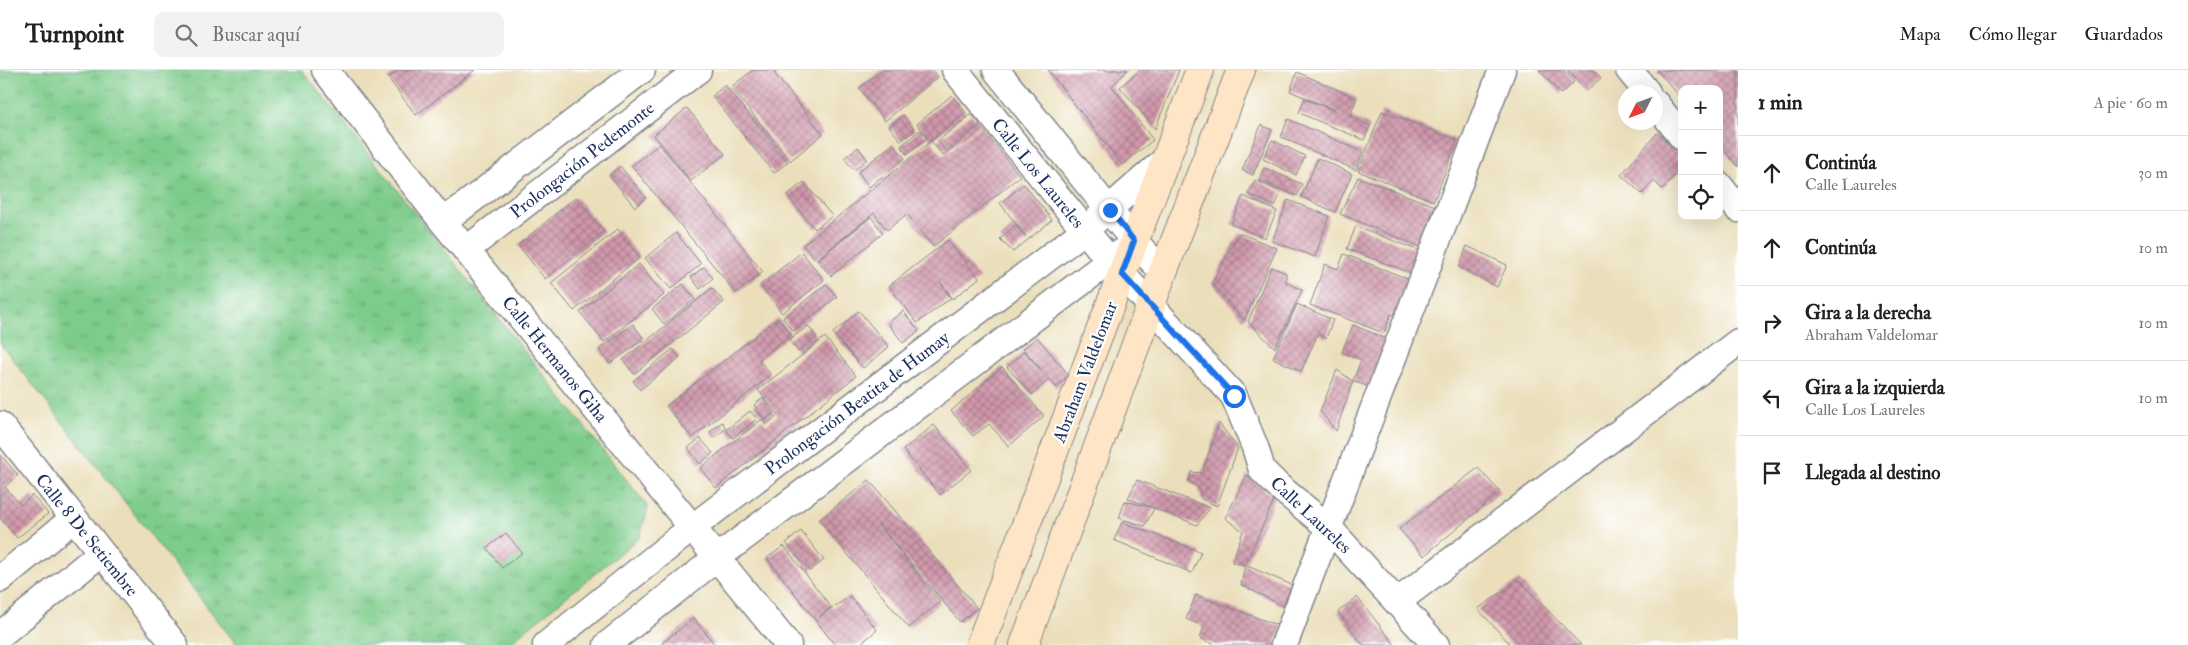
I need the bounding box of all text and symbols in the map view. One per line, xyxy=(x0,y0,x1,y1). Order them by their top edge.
search box xyxy=(154,12,504,57)
text: Turnpoint xyxy=(25,19,124,50)
icon: search xyxy=(172,21,200,49)
text: Buscar aquí xyxy=(212,23,300,47)
text: Mapa xyxy=(1900,23,1941,46)
text: Cómo llegar xyxy=(1969,23,2057,46)
text: Guardados xyxy=(2085,23,2163,46)
north arrow xyxy=(1618,85,1663,130)
map controls xyxy=(1678,85,1723,220)
button: + xyxy=(1678,85,1723,130)
text: 1 min xyxy=(1758,89,1803,116)
text: A pie · 60 m xyxy=(2094,93,2168,113)
street label: Prolongación Pedemonte xyxy=(505,97,660,224)
street label: Calle Los Laureles xyxy=(986,114,1089,233)
button: − xyxy=(1678,130,1723,175)
text: Continúa xyxy=(1805,151,1876,175)
icon: ahead xyxy=(1758,159,1786,187)
text: 30 m xyxy=(2138,163,2168,183)
button: locate xyxy=(1678,175,1723,220)
text: Calle Laureles xyxy=(1805,175,1897,195)
route end xyxy=(1099,199,1122,222)
icon: ahead xyxy=(1758,234,1786,262)
text: Continúa xyxy=(1805,236,1876,260)
text: 10 m xyxy=(2138,238,2168,258)
street label: Calle Hermanos Giha xyxy=(497,292,613,428)
street label: Abraham Valdelomar xyxy=(1048,298,1123,447)
text: Gira a la derecha xyxy=(1805,301,1931,325)
icon: right xyxy=(1758,309,1786,337)
text: 10 m xyxy=(2138,313,2168,333)
text: Abraham Valdelomar xyxy=(1805,325,1938,345)
street label: Prolongación Beatita de Humay xyxy=(760,326,955,480)
text: Gira a la izquierda xyxy=(1805,376,1944,400)
icon: left xyxy=(1758,384,1786,412)
route start xyxy=(1223,385,1246,408)
text: 10 m xyxy=(2138,388,2168,408)
text: Calle Los Laureles xyxy=(1805,400,1925,420)
icon: arrive xyxy=(1758,459,1786,487)
text: Llegada al destino xyxy=(1805,461,1940,485)
street label: Calle 8 De Setiembre xyxy=(30,469,144,602)
street label: Calle Laureles xyxy=(1265,472,1356,559)

